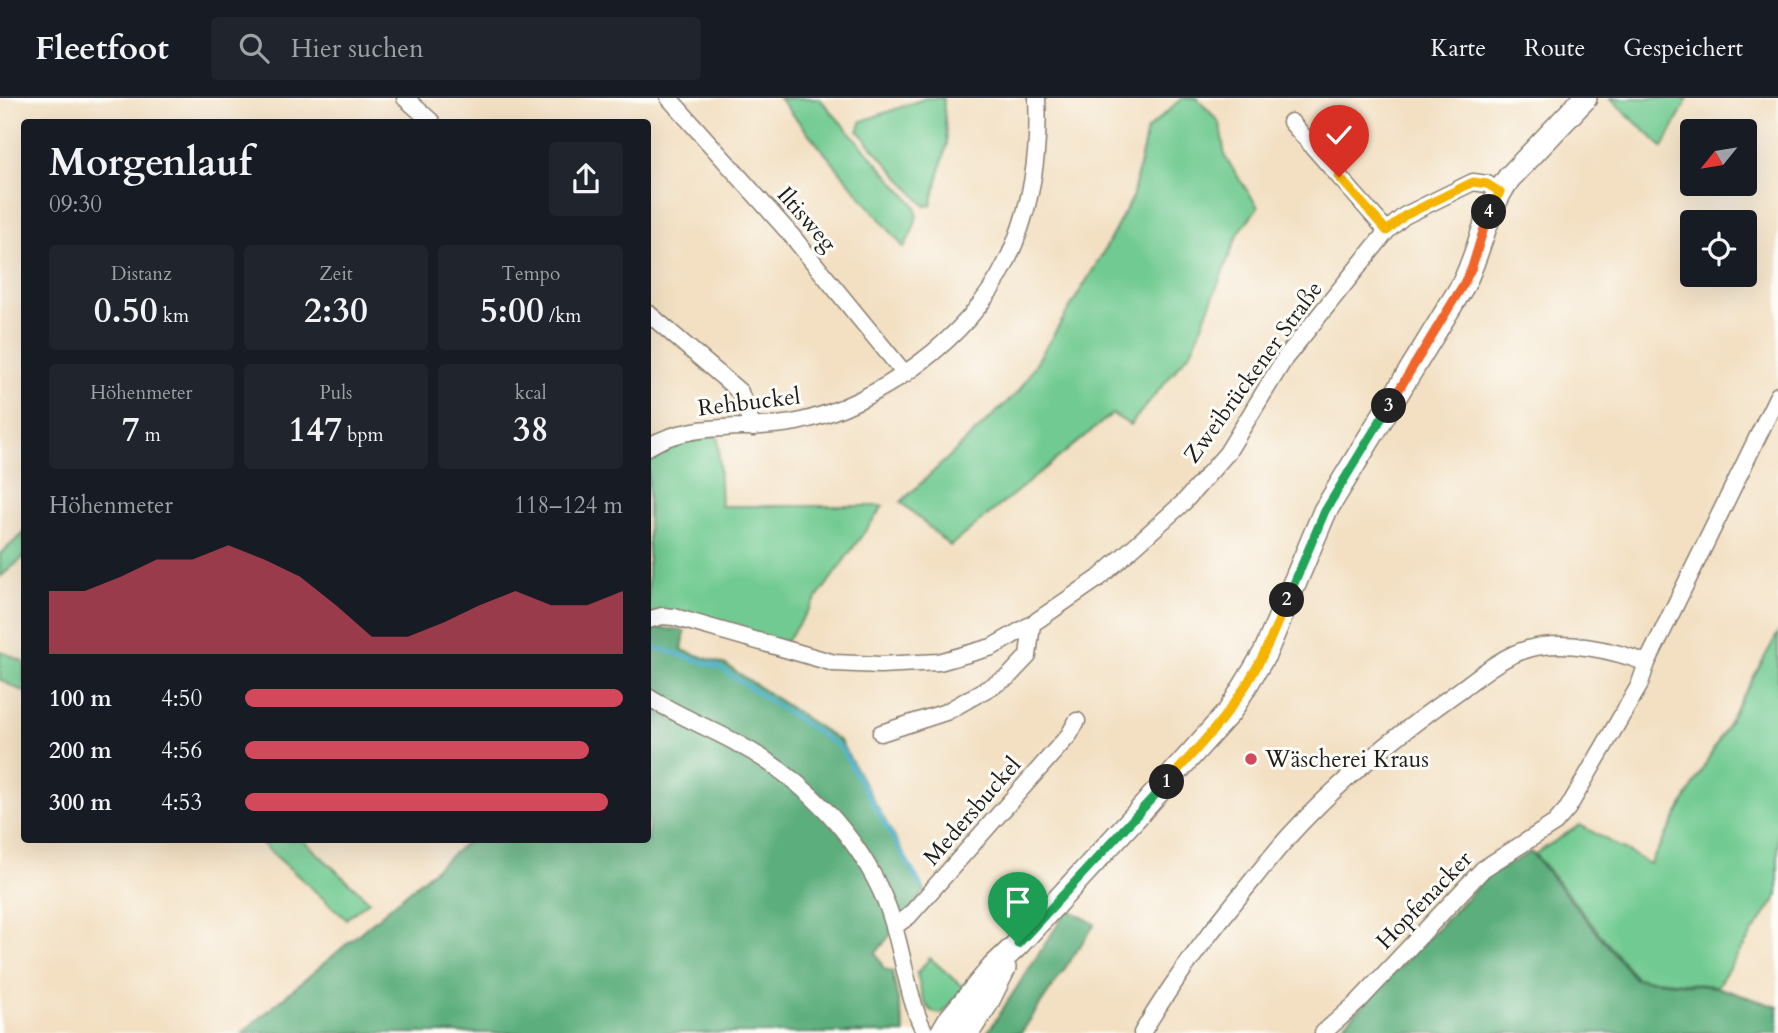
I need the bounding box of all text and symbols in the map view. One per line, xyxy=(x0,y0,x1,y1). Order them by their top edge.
search box xyxy=(211,17,701,80)
text: Fleetfoot xyxy=(35,26,169,71)
icon: search xyxy=(235,29,273,67)
text: Hier suchen xyxy=(291,31,424,66)
text: Karte xyxy=(1431,32,1486,65)
text: Route xyxy=(1524,32,1585,65)
text: Gespeichert xyxy=(1623,32,1743,65)
pin xyxy=(1309,105,1369,177)
icon: check xyxy=(1320,116,1358,154)
north arrow xyxy=(1680,119,1757,196)
map controls xyxy=(1680,119,1757,287)
text: Morgenlauf xyxy=(49,137,252,189)
button: share xyxy=(549,142,623,216)
street label: Iltisweg xyxy=(770,180,844,258)
text: 09:30 xyxy=(49,189,102,220)
pin: 4 xyxy=(1472,194,1506,230)
text: 4 xyxy=(1484,198,1493,224)
button: locate xyxy=(1680,210,1757,287)
text: Distanz xyxy=(111,261,172,287)
text: Zeit xyxy=(319,261,353,287)
text: Tempo xyxy=(501,261,560,287)
street label: Zweibrückener Straße xyxy=(1176,275,1330,469)
text: 0.50 xyxy=(94,287,158,335)
text: 2:30 xyxy=(304,287,368,335)
text: 5:00 xyxy=(480,287,544,335)
text: km xyxy=(158,303,189,329)
text: /km xyxy=(544,303,581,329)
text: Höhenmeter xyxy=(90,380,192,406)
text: Puls xyxy=(320,380,352,406)
text: kcal xyxy=(515,380,547,406)
street label: Rehbuckel xyxy=(696,380,802,424)
pin: 3 xyxy=(1372,388,1406,424)
text: 3 xyxy=(1384,392,1393,418)
text: 7 xyxy=(122,406,140,454)
text: 147 xyxy=(288,406,342,454)
text: 38 xyxy=(513,406,549,454)
text: m xyxy=(140,422,161,448)
text: bpm xyxy=(342,422,384,448)
text: Höhenmeter xyxy=(49,490,173,521)
text: 118–124 m xyxy=(514,490,623,521)
pin: 2 xyxy=(1270,582,1304,618)
text: 2 xyxy=(1282,586,1291,612)
text: 100 m xyxy=(49,683,112,714)
text: 4:50 xyxy=(161,683,202,714)
text: 200 m xyxy=(49,735,112,766)
text: 4:56 xyxy=(161,735,202,766)
place label: Wäscherei Kraus xyxy=(1264,744,1429,775)
street label: Medersbuckel xyxy=(916,750,1028,872)
marker: Wäscherei Kraus xyxy=(1243,751,1259,767)
pin: 1 xyxy=(1150,764,1184,800)
text: 1 xyxy=(1162,768,1171,794)
text: 300 m xyxy=(49,787,112,818)
text: 4:53 xyxy=(161,787,202,818)
street label: Hopfenacker xyxy=(1369,843,1479,956)
pin xyxy=(988,872,1048,944)
icon: arrive xyxy=(999,883,1037,921)

